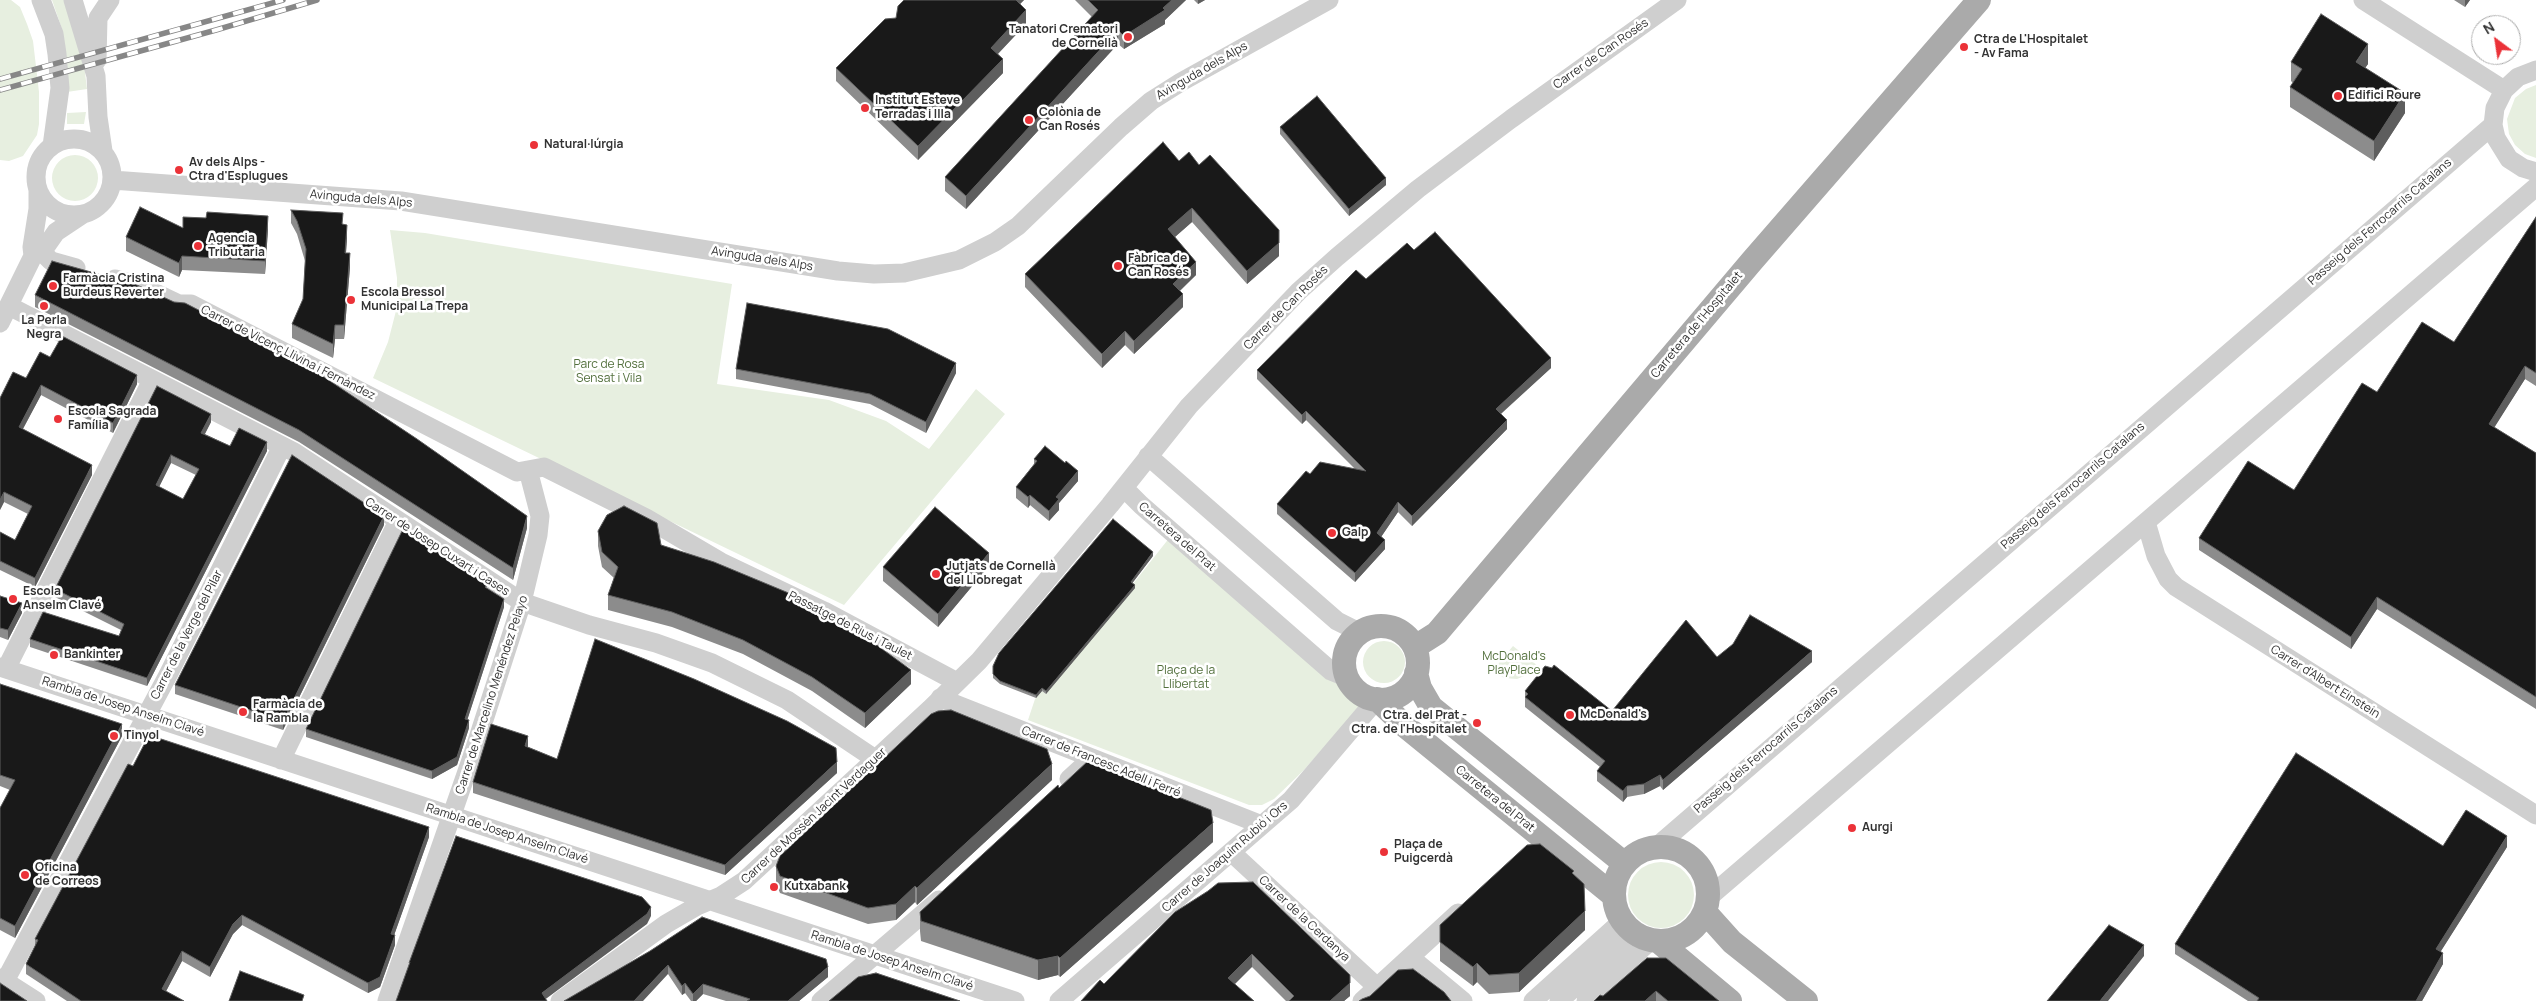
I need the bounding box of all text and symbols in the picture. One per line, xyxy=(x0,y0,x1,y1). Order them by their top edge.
north arrow xyxy=(2471,15,2521,65)
street label: Carrer de Can Rosés xyxy=(1551,16,1651,92)
text: N xyxy=(2479,17,2498,38)
place label: Tanatori Crematori de Cornellà xyxy=(1009,23,1118,51)
marker: Tanatori Crematori de Cornellà xyxy=(1122,31,1134,43)
place label: Ctra de L'Hospitalet - Av Fama xyxy=(1974,33,2088,61)
street label: Avinguda dels Alps xyxy=(1154,39,1250,103)
marker: Ctra de L'Hospitalet - Av Fama xyxy=(1958,41,1970,53)
place label: Edifici Roure xyxy=(2348,89,2421,103)
marker: Edifici Roure xyxy=(2332,90,2344,102)
place label: Institut Esteve Terradas i Illa xyxy=(875,94,960,122)
marker: Institut Esteve Terradas i Illa xyxy=(859,102,871,114)
place label: Colònia de Can Rosés xyxy=(1039,106,1101,134)
marker: Colònia de Can Rosés xyxy=(1023,114,1035,126)
place label: Natural·lúrgia xyxy=(544,138,623,152)
marker: Natural·lúrgia xyxy=(528,139,540,151)
place label: Av dels Alps - Ctra d'Esplugues xyxy=(189,156,288,184)
street label: Passeig dels Ferrocarrils Catalans xyxy=(2305,156,2455,288)
marker: Av dels Alps - Ctra d'Esplugues xyxy=(173,164,185,176)
street label: Avinguda dels Alps xyxy=(309,187,413,211)
place label: Agencia Tributaria xyxy=(208,232,265,260)
marker: Agencia Tributaria xyxy=(192,240,204,252)
street label: Avinguda dels Alps xyxy=(710,244,814,274)
place label: Fàbrica de Can Rosés xyxy=(1128,252,1189,280)
marker: Fàbrica de Can Rosés xyxy=(1112,260,1124,272)
street label: Carrer de Can Rosés xyxy=(1241,263,1331,353)
street label: Carretera de l'Hospitalet xyxy=(1648,269,1746,381)
place label: Farmàcia Cristina Burdeus Reverter xyxy=(63,272,164,300)
marker: Farmàcia Cristina Burdeus Reverter xyxy=(47,280,59,292)
place label: Escola Bressol Municipal La Trepa xyxy=(361,286,468,314)
marker: Escola Bressol Municipal La Trepa xyxy=(345,294,357,306)
marker: La Perla Negra xyxy=(38,300,50,312)
street label: Carrer de Vicenç Llivina i Fernàndez xyxy=(198,303,378,403)
place label: La Perla Negra xyxy=(21,314,67,342)
park label: Parc de Rosa Sensat i Vila xyxy=(574,358,644,386)
place label: Escola Sagrada Família xyxy=(68,405,156,433)
marker: Escola Sagrada Família xyxy=(52,413,64,425)
street label: Passeig dels Ferrocarrils Catalans xyxy=(1998,420,2148,552)
street label: Carrer de Josep Cuxart i Cases xyxy=(362,495,512,599)
street label: Carretera del Prat xyxy=(1135,500,1219,574)
place label: Galp xyxy=(1342,526,1368,540)
marker: Galp xyxy=(1326,527,1338,539)
place label: Jutjats de Cornellà del Llobregat xyxy=(946,560,1056,588)
street label: Carrer de la Verge del Pilar xyxy=(148,568,226,702)
marker: Jutjats de Cornellà del Llobregat xyxy=(930,568,942,580)
place label: Escola Anselm Clavé xyxy=(23,585,102,613)
street label: Passatge de Rius i Taulet xyxy=(786,589,914,663)
marker: Escola Anselm Clavé xyxy=(7,593,19,605)
street label: Carrer de Marcelino Menéndez Pelayo xyxy=(453,594,531,796)
street label: Carrer d'Albert Einstein xyxy=(2268,642,2382,722)
place label: Bankinter xyxy=(64,648,120,662)
marker: Bankinter xyxy=(48,649,60,661)
park label: McDonald's PlayPlace xyxy=(1482,650,1546,678)
park label: Plaça de la Llibertat xyxy=(1157,664,1215,692)
street label: Rambla de Josep Anselm Clavé xyxy=(40,674,206,740)
street label: Passeig dels Ferrocarrils Catalans xyxy=(1691,684,1841,816)
place label: Farmàcia de la Rambla xyxy=(253,698,322,726)
marker: Farmàcia de la Rambla xyxy=(237,706,249,718)
place label: McDonald's xyxy=(1580,708,1647,722)
place label: Ctra. del Prat - Ctra. de l'Hospitalet xyxy=(1351,709,1467,737)
marker: McDonald's xyxy=(1564,709,1576,721)
marker: Ctra. del Prat - Ctra. de l'Hospitalet xyxy=(1471,717,1483,729)
street label: Carrer de Francesc Adell i Ferré xyxy=(1019,723,1183,801)
place label: Tinyol xyxy=(124,729,159,743)
marker: Tinyol xyxy=(108,730,120,742)
street label: Carrer de Mossèn Jacint Verdaguer xyxy=(738,745,890,887)
street label: Carretera del Prat xyxy=(1453,763,1537,835)
street label: Carrer de Joaquim Rubió i Ors xyxy=(1159,799,1291,915)
street label: Rambla de Josep Anselm Clavé xyxy=(424,801,590,867)
place label: Aurgi xyxy=(1862,821,1893,835)
marker: Aurgi xyxy=(1846,822,1858,834)
place label: Plaça de Puigcerdà xyxy=(1394,838,1453,866)
marker: Plaça de Puigcerdà xyxy=(1378,846,1390,858)
place label: Oficina de Correos xyxy=(35,861,99,889)
marker: Oficina de Correos xyxy=(19,869,31,881)
street label: Carrer de la Cerdanya xyxy=(1256,873,1352,965)
place label: Kutxabank xyxy=(784,880,846,894)
marker: Kutxabank xyxy=(768,881,780,893)
street label: Rambla de Josep Anselm Clavé xyxy=(809,928,975,994)

